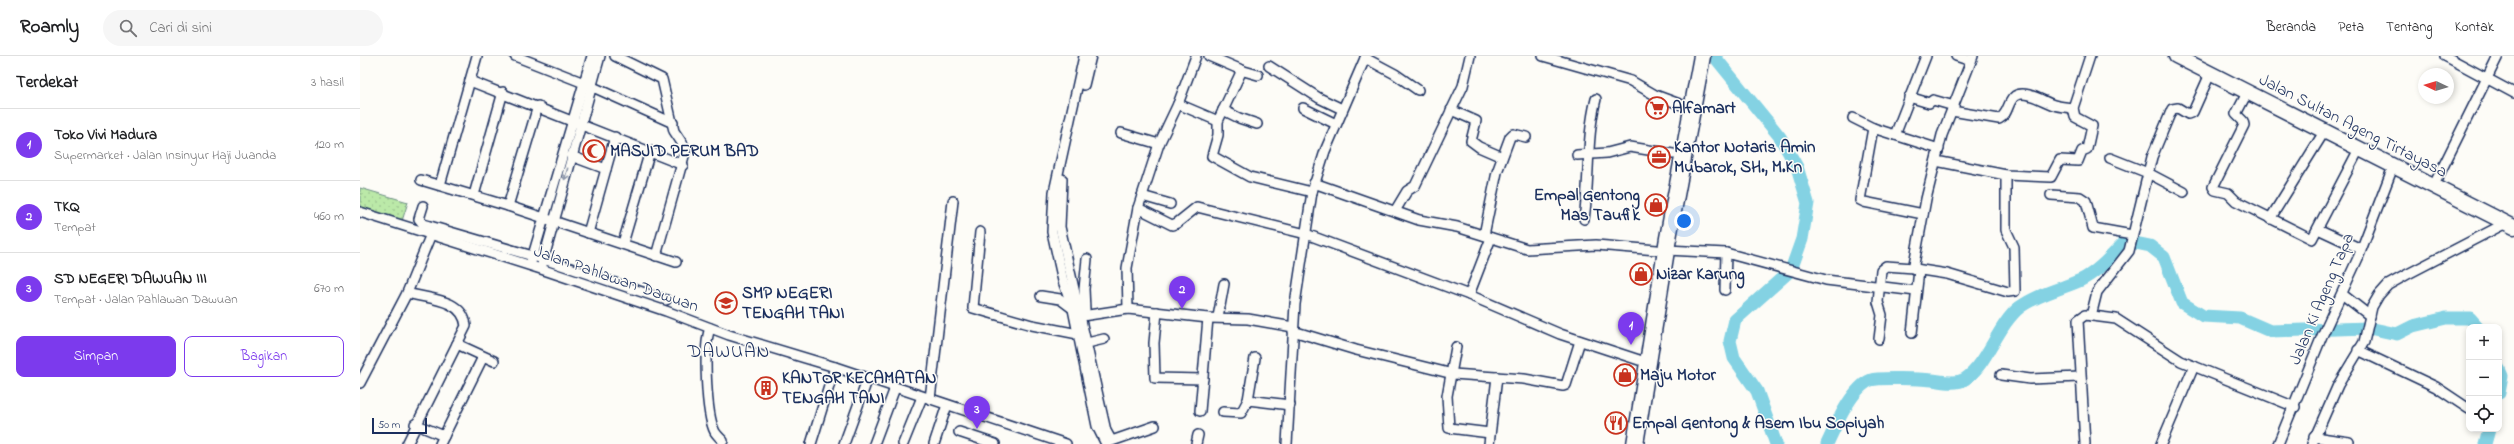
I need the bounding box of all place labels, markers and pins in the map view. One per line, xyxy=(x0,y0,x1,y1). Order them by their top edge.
supermarket icon: Alfamart xyxy=(1644,95,1670,121)
place label: Alfamart xyxy=(1672,96,1736,121)
place label: Kantor Notaris Amin Mubarok, SH., M.Kn xyxy=(1674,135,1816,180)
mosque icon: MASJID PERUM BAD xyxy=(581,138,607,164)
place label: MASJID PERUM BAD xyxy=(610,139,759,164)
office icon: Kantor Notaris Amin Mubarok, SH., M.Kn xyxy=(1646,144,1672,170)
place label: Empal Gentong Mas Taufik xyxy=(1534,183,1641,228)
shop icon: Empal Gentong Mas Taufik xyxy=(1643,192,1669,218)
shop icon: Nizar Karung xyxy=(1628,261,1654,287)
place label: Nizar Karung xyxy=(1656,262,1745,289)
pin: 2 xyxy=(1169,276,1195,309)
place label: SMP NEGERI TENGAH TANI xyxy=(742,281,844,326)
school or university icon: SMP NEGERI TENGAH TANI xyxy=(713,290,739,316)
pin: 1 xyxy=(1618,312,1644,345)
shop icon: Maju Motor xyxy=(1612,362,1638,388)
place label: Maju Motor xyxy=(1640,363,1717,388)
place label: KANTOR KECAMATAN TENGAH TANI xyxy=(782,366,937,411)
building icon: KANTOR KECAMATAN TENGAH TANI xyxy=(753,375,779,401)
pin: 3 xyxy=(964,396,990,429)
restaurant icon: Empal Gentong & Asem Ibu Sopiyah xyxy=(1603,410,1629,436)
place label: Empal Gentong & Asem Ibu Sopiyah xyxy=(1632,411,1884,438)

